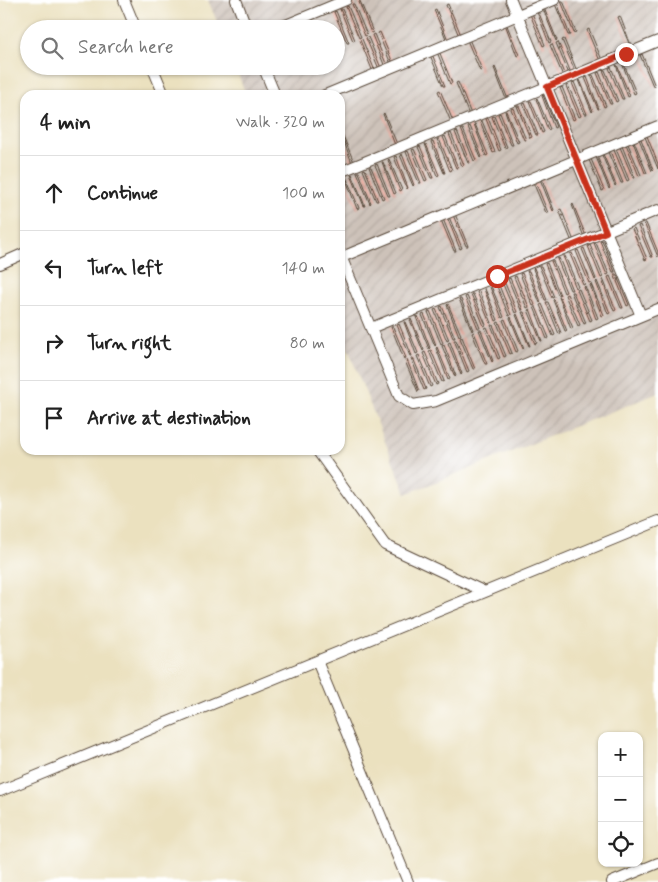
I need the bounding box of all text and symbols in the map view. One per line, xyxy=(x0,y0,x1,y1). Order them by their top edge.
search box xyxy=(20,20,345,75)
icon: search xyxy=(38,34,66,62)
text: Search here xyxy=(78,35,174,60)
route end xyxy=(615,43,638,66)
text: 4 min xyxy=(40,109,91,137)
text: Walk · 320 m xyxy=(236,112,325,133)
icon: ahead xyxy=(40,179,68,207)
text: Continue xyxy=(87,181,158,206)
text: 100 m xyxy=(282,183,325,204)
icon: left xyxy=(40,254,68,282)
text: Turn left xyxy=(87,256,163,281)
text: 140 m xyxy=(281,258,325,279)
route start xyxy=(486,265,509,288)
icon: right xyxy=(40,329,68,357)
text: Turn right xyxy=(87,331,171,356)
text: 80 m xyxy=(290,333,325,354)
icon: arrive xyxy=(40,404,68,432)
text: Arrive at destination xyxy=(87,406,251,431)
map controls xyxy=(598,732,643,867)
button: + xyxy=(598,732,643,777)
button: − xyxy=(598,777,643,822)
button: locate xyxy=(598,822,643,867)

